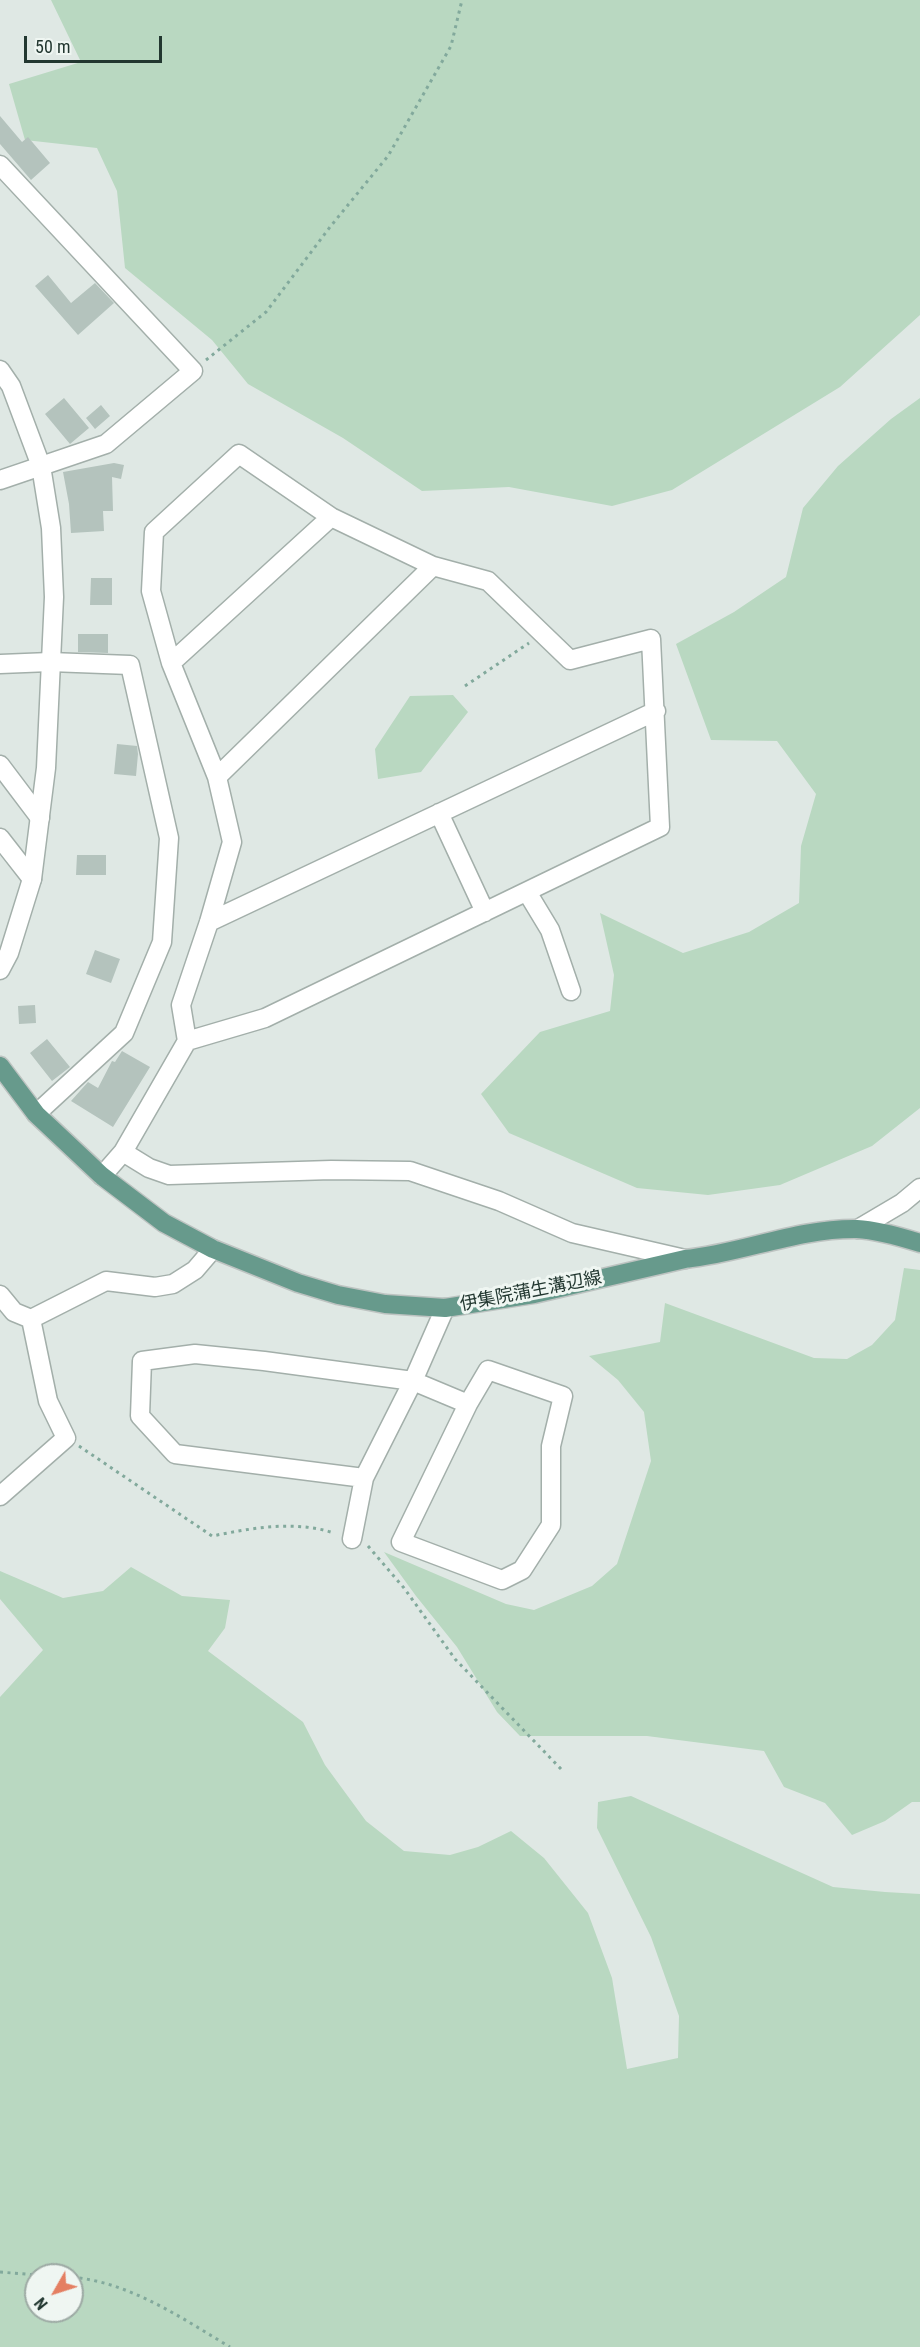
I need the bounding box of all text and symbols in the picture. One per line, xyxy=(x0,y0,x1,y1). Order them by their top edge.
scale bar xyxy=(27,24,165,62)
text: 50 m xyxy=(35,36,70,57)
street label: 伊集院蒲生溝辺線 xyxy=(458,1268,604,1316)
north arrow xyxy=(24,2263,84,2323)
text: N xyxy=(31,2294,52,2313)

